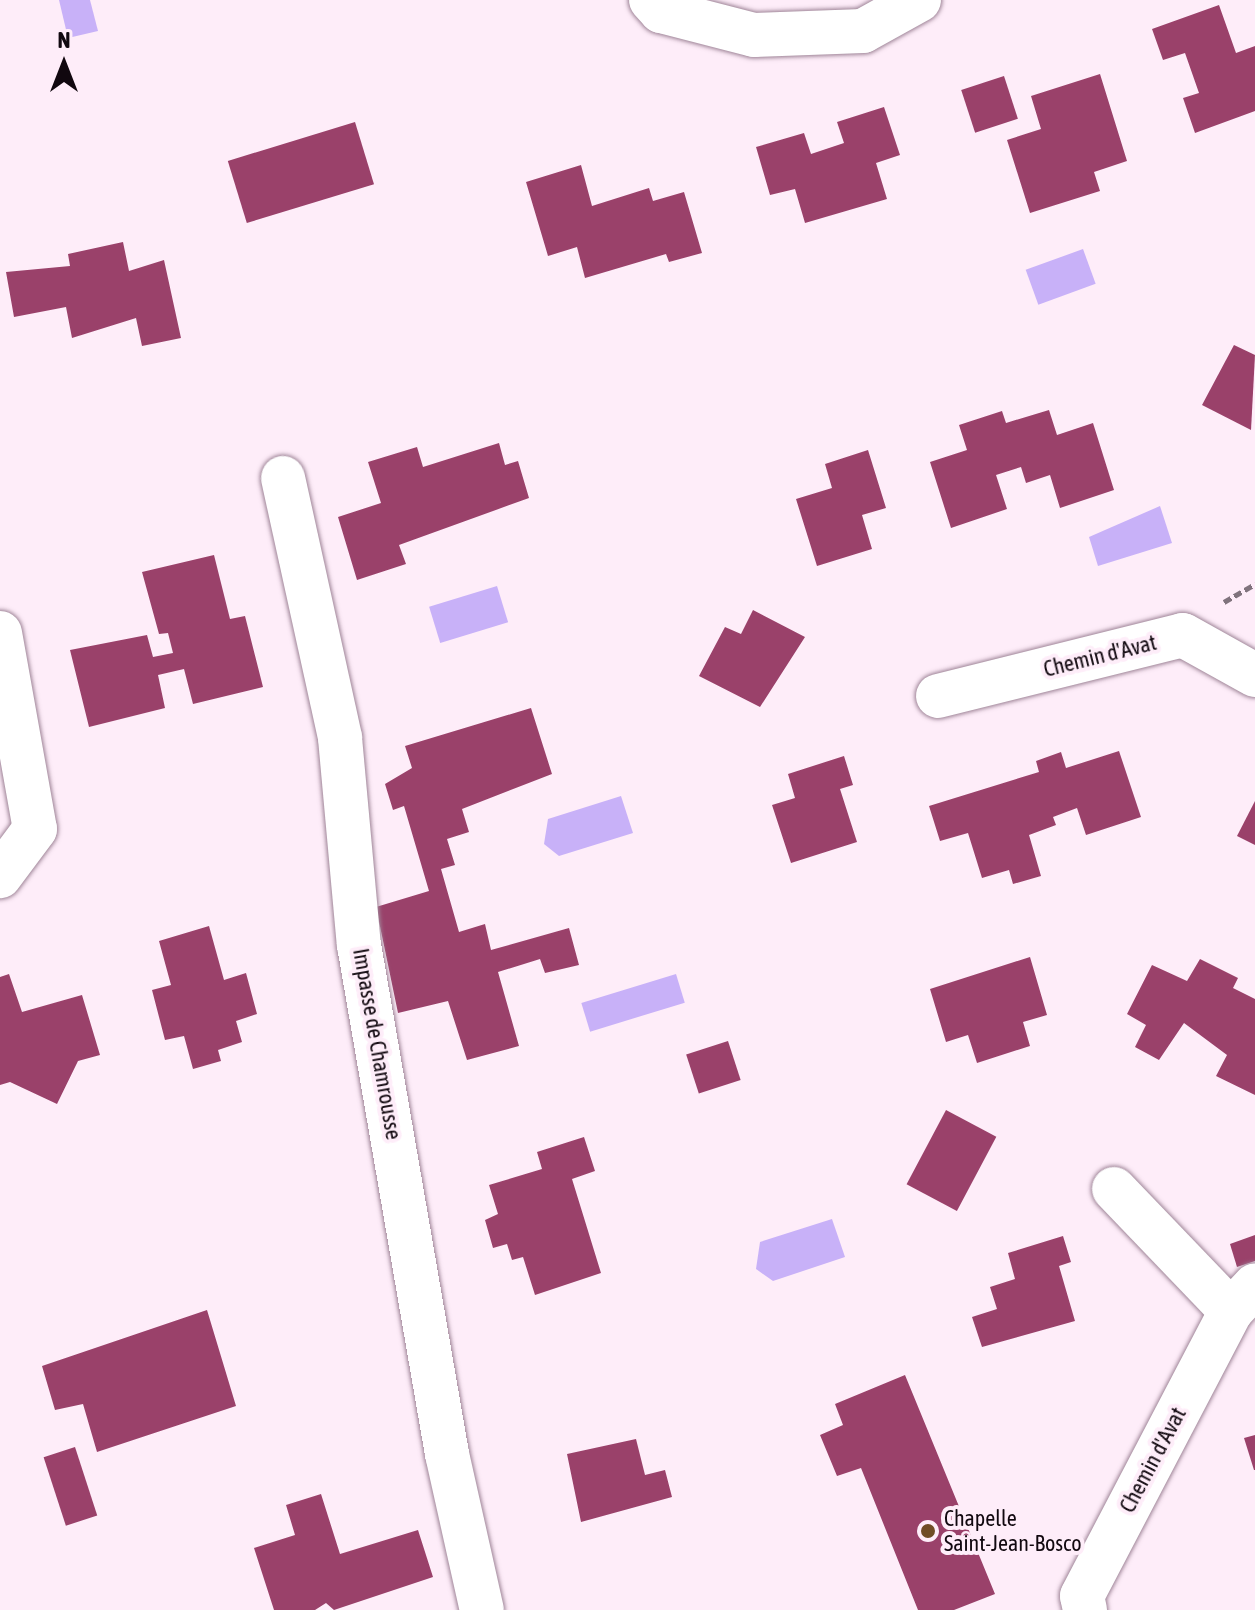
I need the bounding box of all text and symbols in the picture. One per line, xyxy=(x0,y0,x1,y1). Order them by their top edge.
north arrow xyxy=(24,24,104,104)
text: N xyxy=(58,27,70,53)
street label: Chemin d'Avat xyxy=(1041,629,1159,683)
street label: Impasse de Chamrousse xyxy=(347,946,407,1142)
street label: Chemin d'Avat xyxy=(1114,1403,1192,1517)
place label: Chapelle Saint-Jean-Bosco xyxy=(944,1505,1081,1556)
marker: Chapelle Saint-Jean-Bosco xyxy=(919,1522,937,1540)

